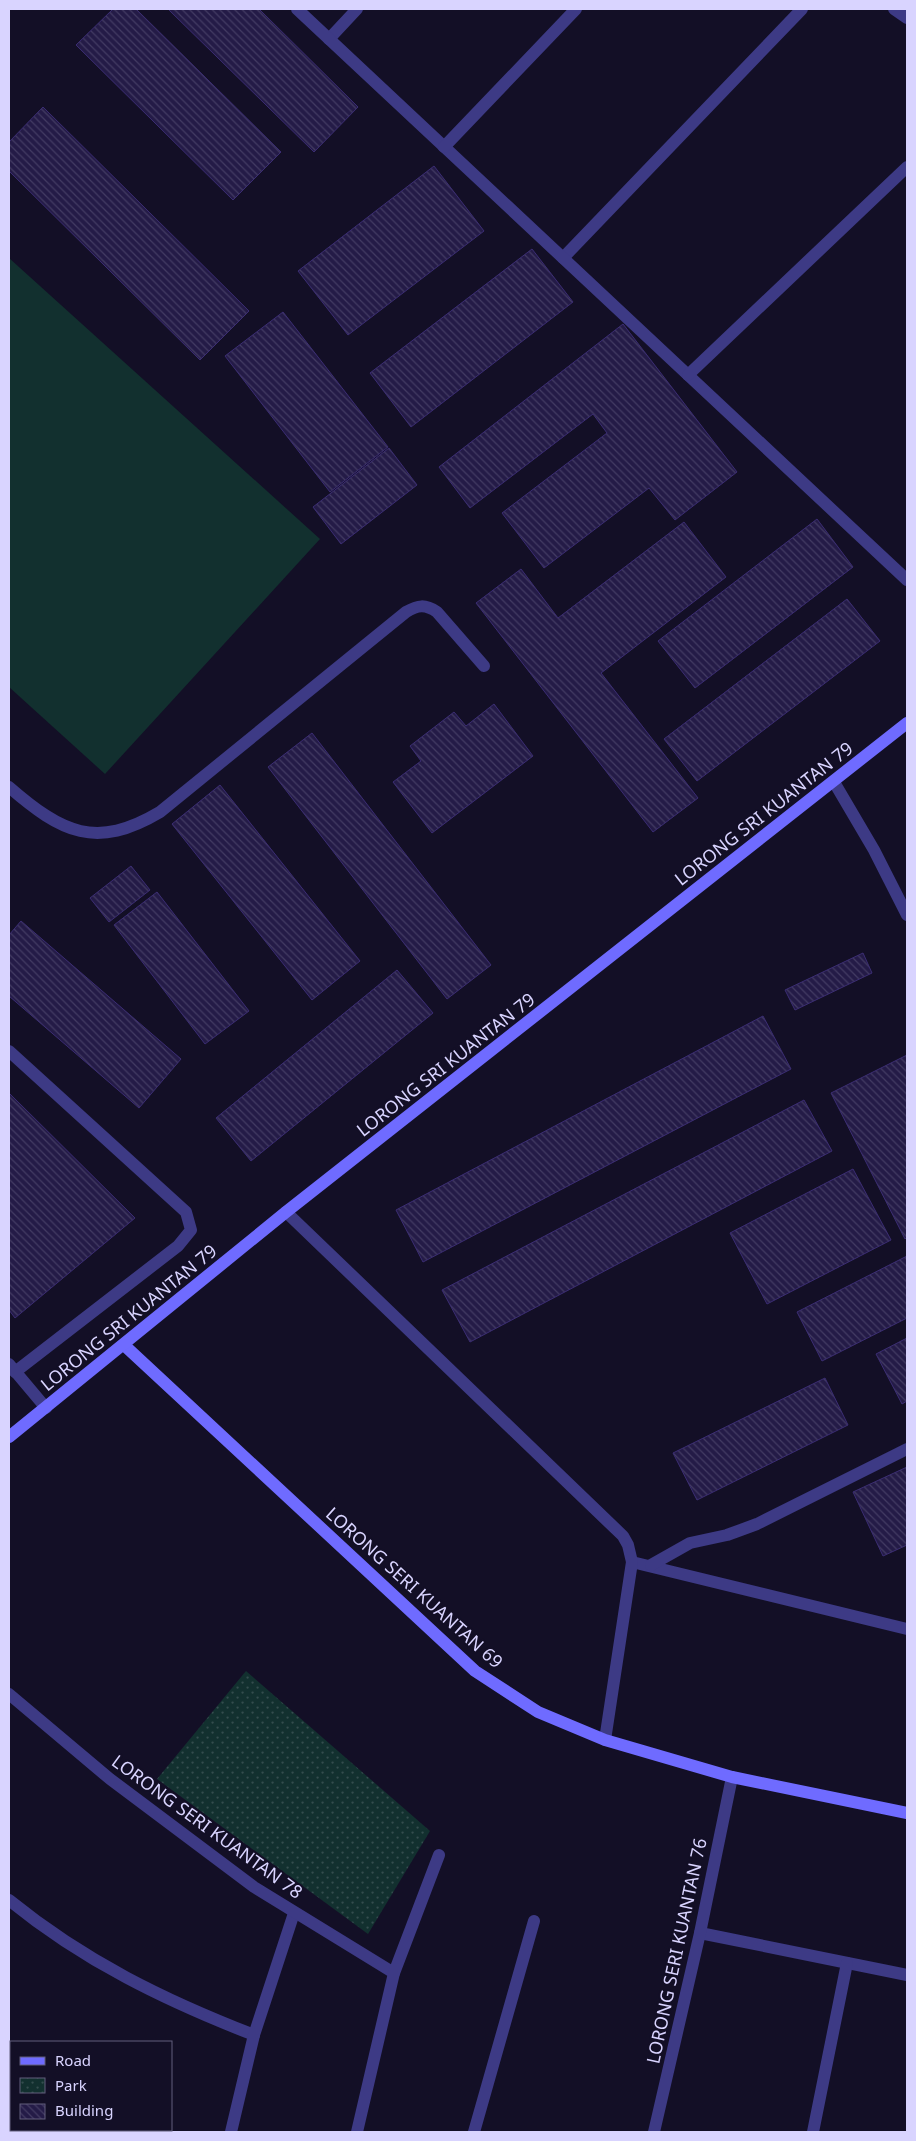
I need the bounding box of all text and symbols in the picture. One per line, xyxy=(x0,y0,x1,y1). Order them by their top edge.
street label: LORONG SRI KUANTAN 79 xyxy=(669,736,858,890)
street label: LORONG SRI KUANTAN 79 xyxy=(351,987,540,1141)
street label: LORONG SRI KUANTAN 79 xyxy=(35,1239,221,1396)
street label: LORONG SERI KUANTAN 69 xyxy=(321,1501,508,1673)
street label: LORONG SERI KUANTAN 78 xyxy=(107,1749,308,1904)
street label: LORONG SERI KUANTAN 76 xyxy=(640,1836,712,2066)
legend xyxy=(10,2041,172,2131)
text: Road xyxy=(55,2050,91,2070)
text: Park xyxy=(55,2075,87,2095)
text: Building xyxy=(55,2100,113,2120)

